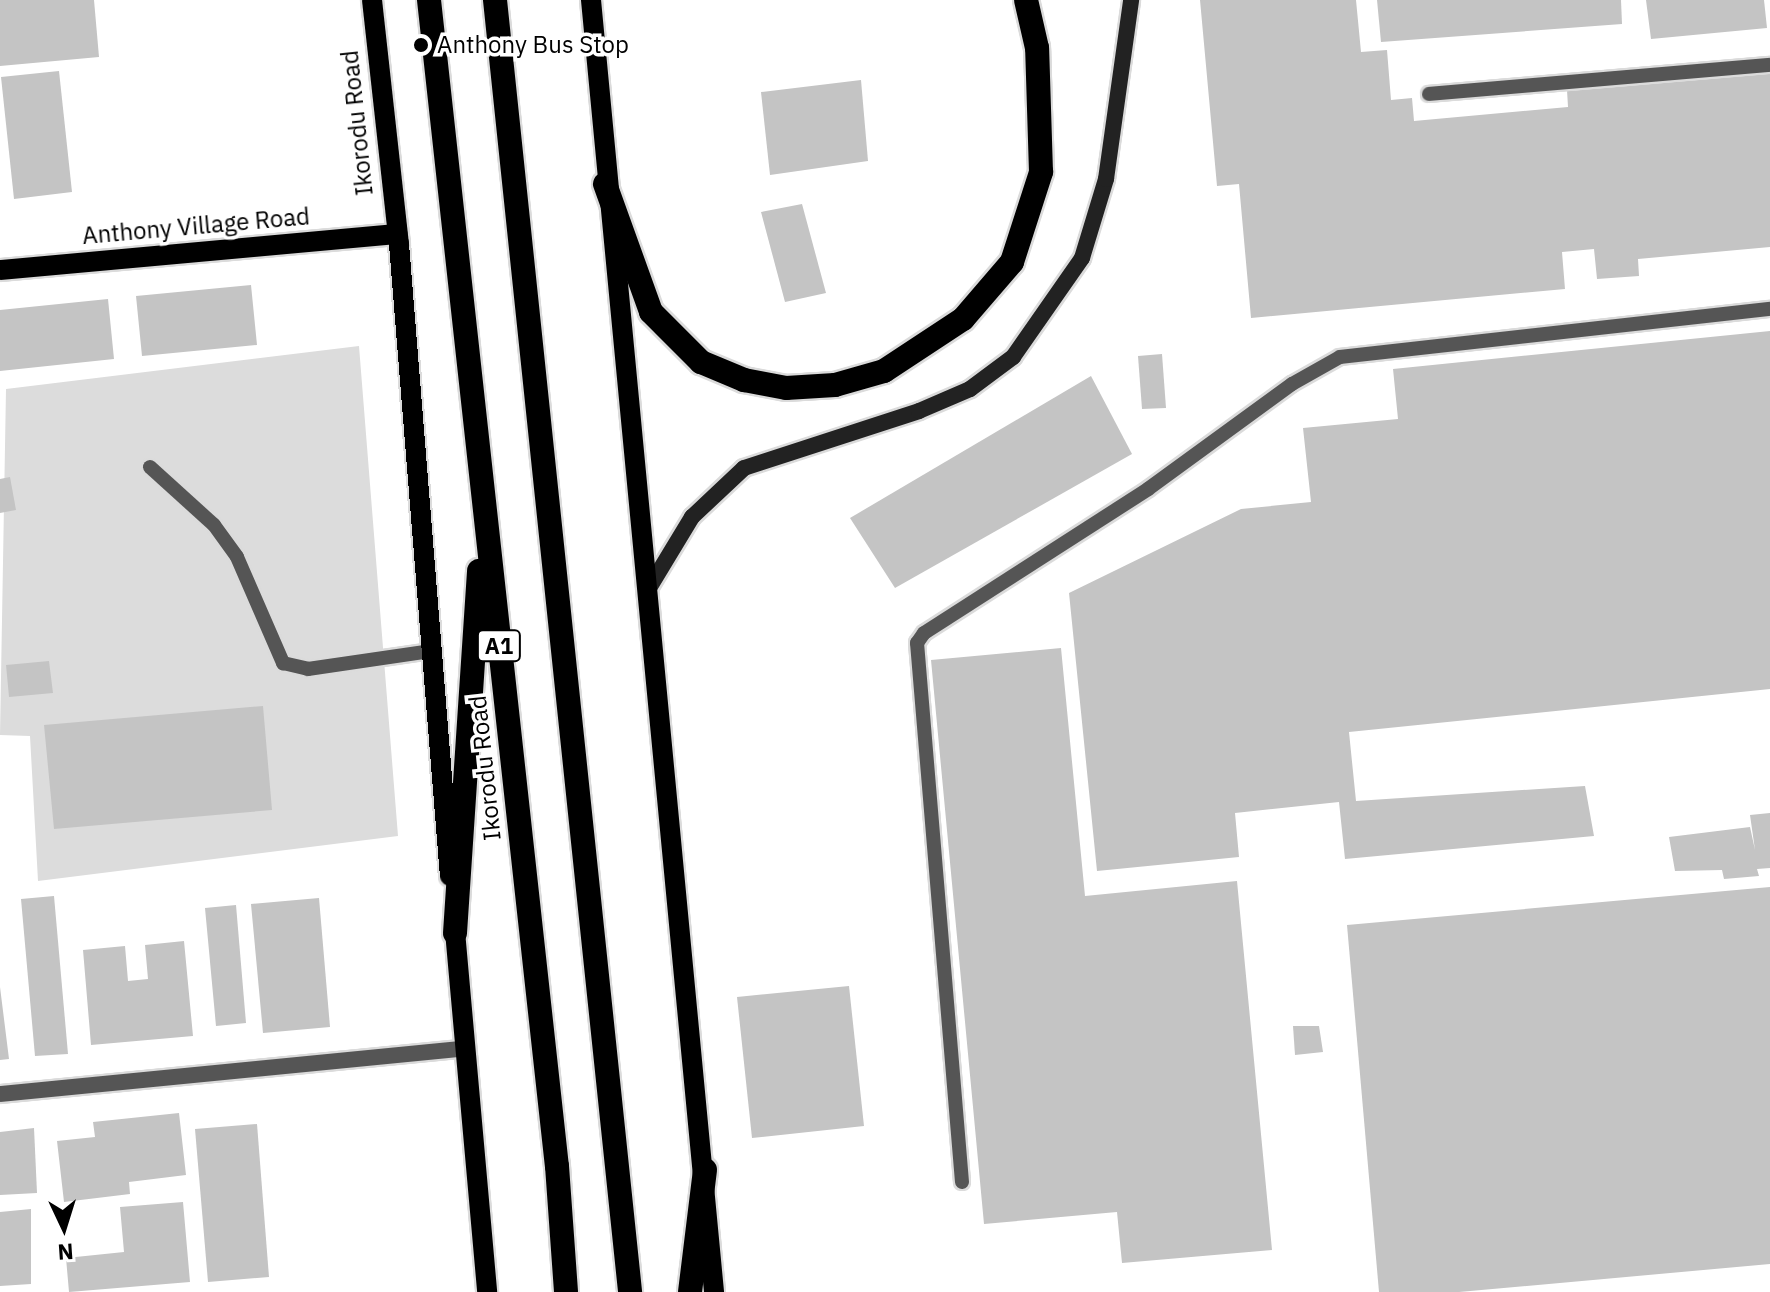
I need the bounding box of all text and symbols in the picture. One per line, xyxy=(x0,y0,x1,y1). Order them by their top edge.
place label: Anthony Bus Stop xyxy=(437,31,629,59)
marker: Anthony Bus Stop xyxy=(412,36,430,54)
street label: Ikorodu Road xyxy=(335,49,379,197)
street label: Anthony Village Road xyxy=(81,202,311,250)
road number: A1 xyxy=(475,628,523,664)
street label: Ikorodu Road xyxy=(463,694,507,842)
north arrow xyxy=(24,1188,104,1268)
text: N xyxy=(57,1237,75,1267)

